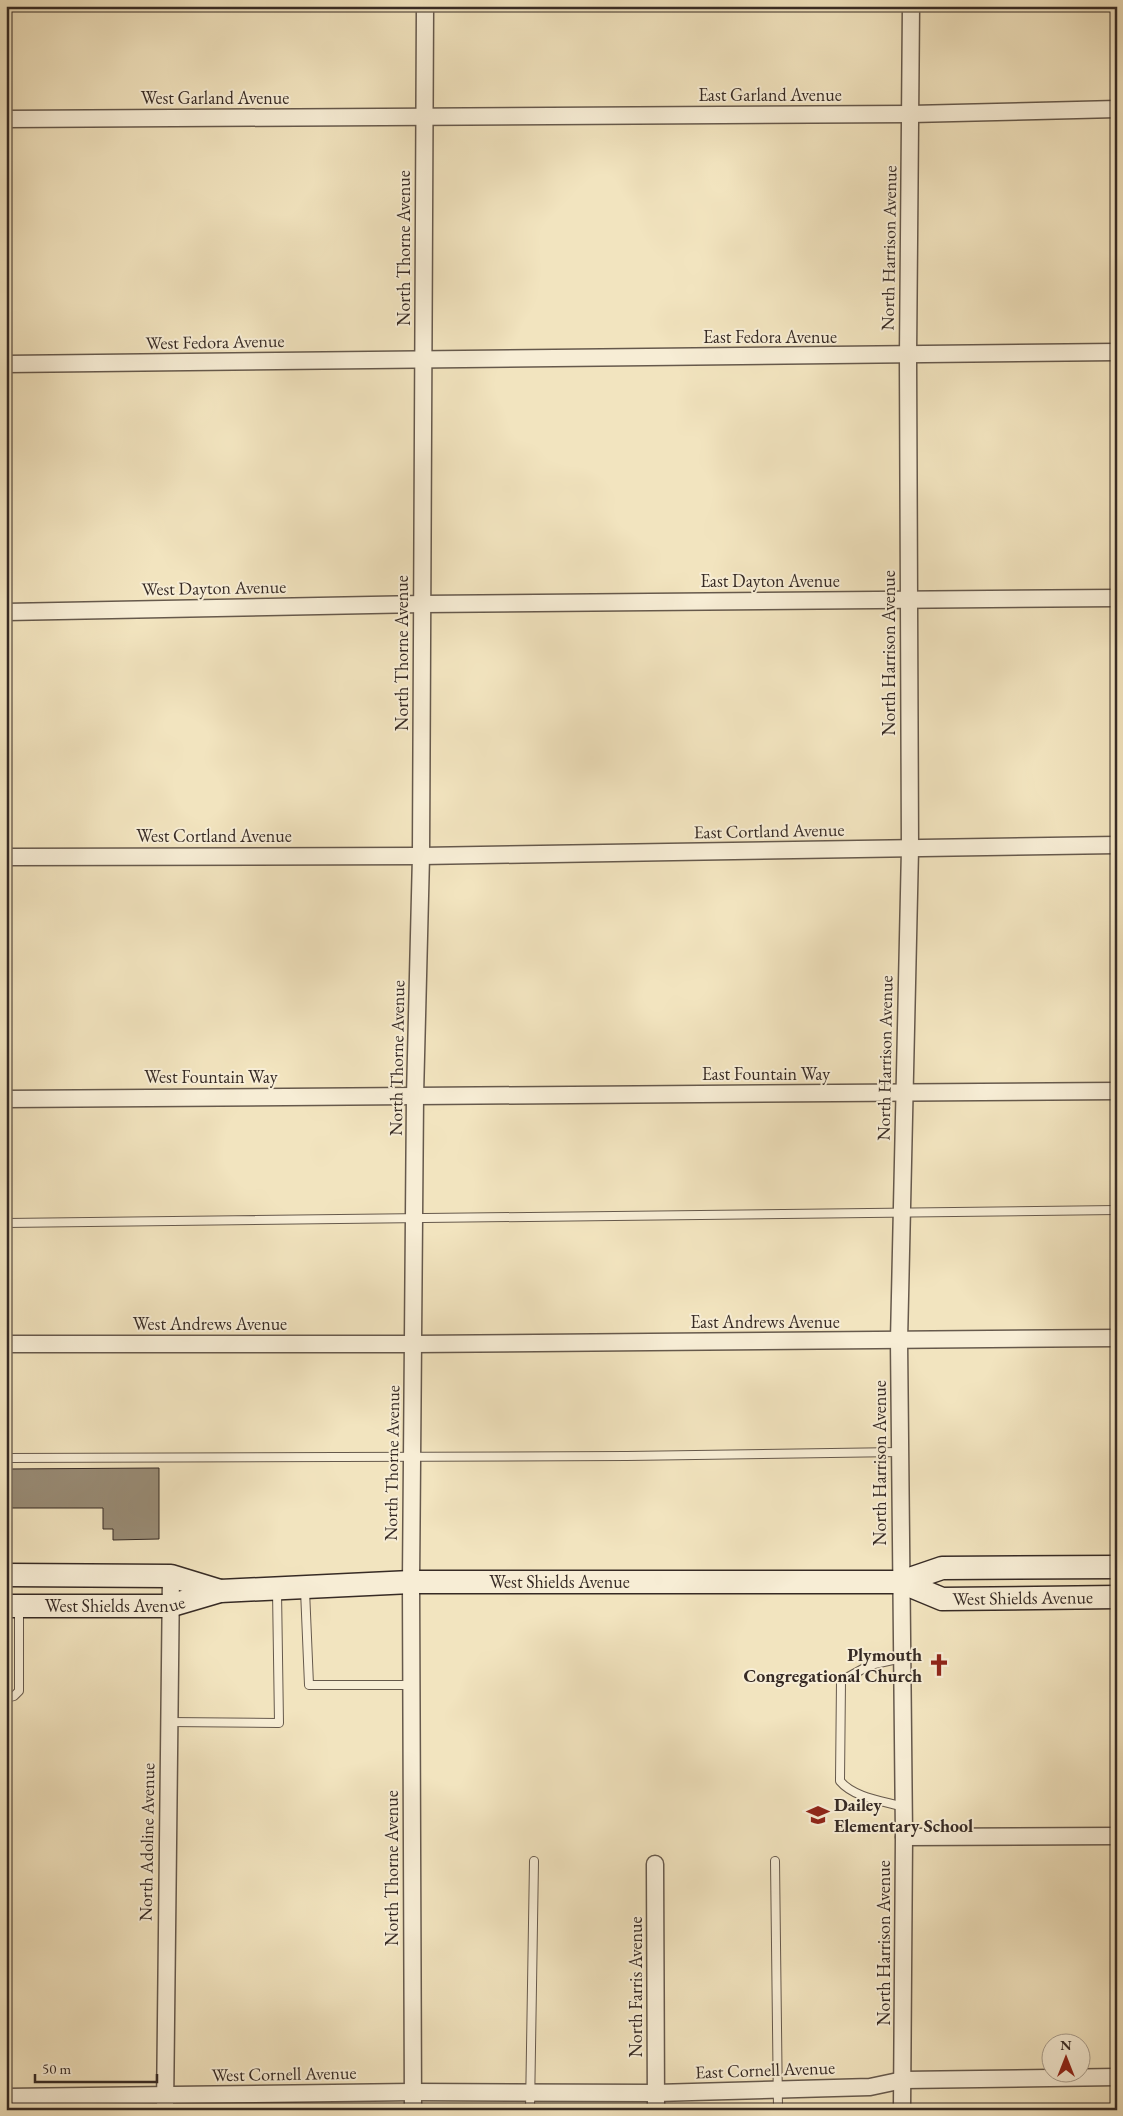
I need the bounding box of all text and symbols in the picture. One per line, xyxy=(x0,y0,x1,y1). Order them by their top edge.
street label: East Garland Avenue xyxy=(698,83,842,106)
street label: West Garland Avenue xyxy=(141,86,289,109)
street label: North Harrison Avenue xyxy=(876,165,901,331)
street label: North Thorne Avenue xyxy=(392,170,415,326)
street label: East Fedora Avenue xyxy=(703,325,837,348)
street label: West Fedora Avenue xyxy=(145,329,285,354)
street label: East Dayton Avenue xyxy=(700,569,840,592)
street label: North Harrison Avenue xyxy=(877,570,900,736)
street label: West Dayton Avenue xyxy=(142,575,286,600)
street label: North Thorne Avenue xyxy=(390,575,413,731)
street label: East Cortland Avenue xyxy=(693,818,845,843)
street label: West Cortland Avenue xyxy=(136,824,292,847)
street label: North Harrison Avenue xyxy=(872,975,897,1141)
street label: North Thorne Avenue xyxy=(384,980,409,1136)
street label: East Fountain Way xyxy=(702,1062,830,1085)
street label: West Fountain Way xyxy=(144,1065,278,1088)
street label: East Andrews Avenue xyxy=(690,1310,840,1333)
street label: West Andrews Avenue xyxy=(133,1312,287,1335)
street label: North Harrison Avenue xyxy=(868,1380,891,1546)
street label: North Thorne Avenue xyxy=(379,1385,404,1541)
street label: West Shields Avenue xyxy=(489,1570,630,1593)
street label: West Shields Avenue xyxy=(952,1585,1093,1610)
street label: West Shields Avenue xyxy=(45,1590,188,1617)
place label: Plymouth Congregational Church xyxy=(744,1643,922,1687)
church icon: Plymouth Congregational Church xyxy=(926,1652,952,1678)
street label: North Adoline Avenue xyxy=(134,1763,159,1921)
street label: North Thorne Avenue xyxy=(380,1790,403,1946)
place label: Dailey Elementary School xyxy=(834,1793,973,1837)
school or university icon: Dailey Elementary School xyxy=(805,1802,831,1828)
street label: North Harrison Avenue xyxy=(872,1860,895,2026)
street label: North Farris Avenue xyxy=(624,1916,647,2058)
north arrow xyxy=(1040,2034,1090,2084)
text: N xyxy=(1060,2036,1072,2054)
scale bar xyxy=(35,2051,158,2083)
street label: East Cornell Avenue xyxy=(695,2056,835,2083)
text: 50 m xyxy=(42,2059,71,2078)
street label: West Cornell Avenue xyxy=(211,2061,357,2086)

